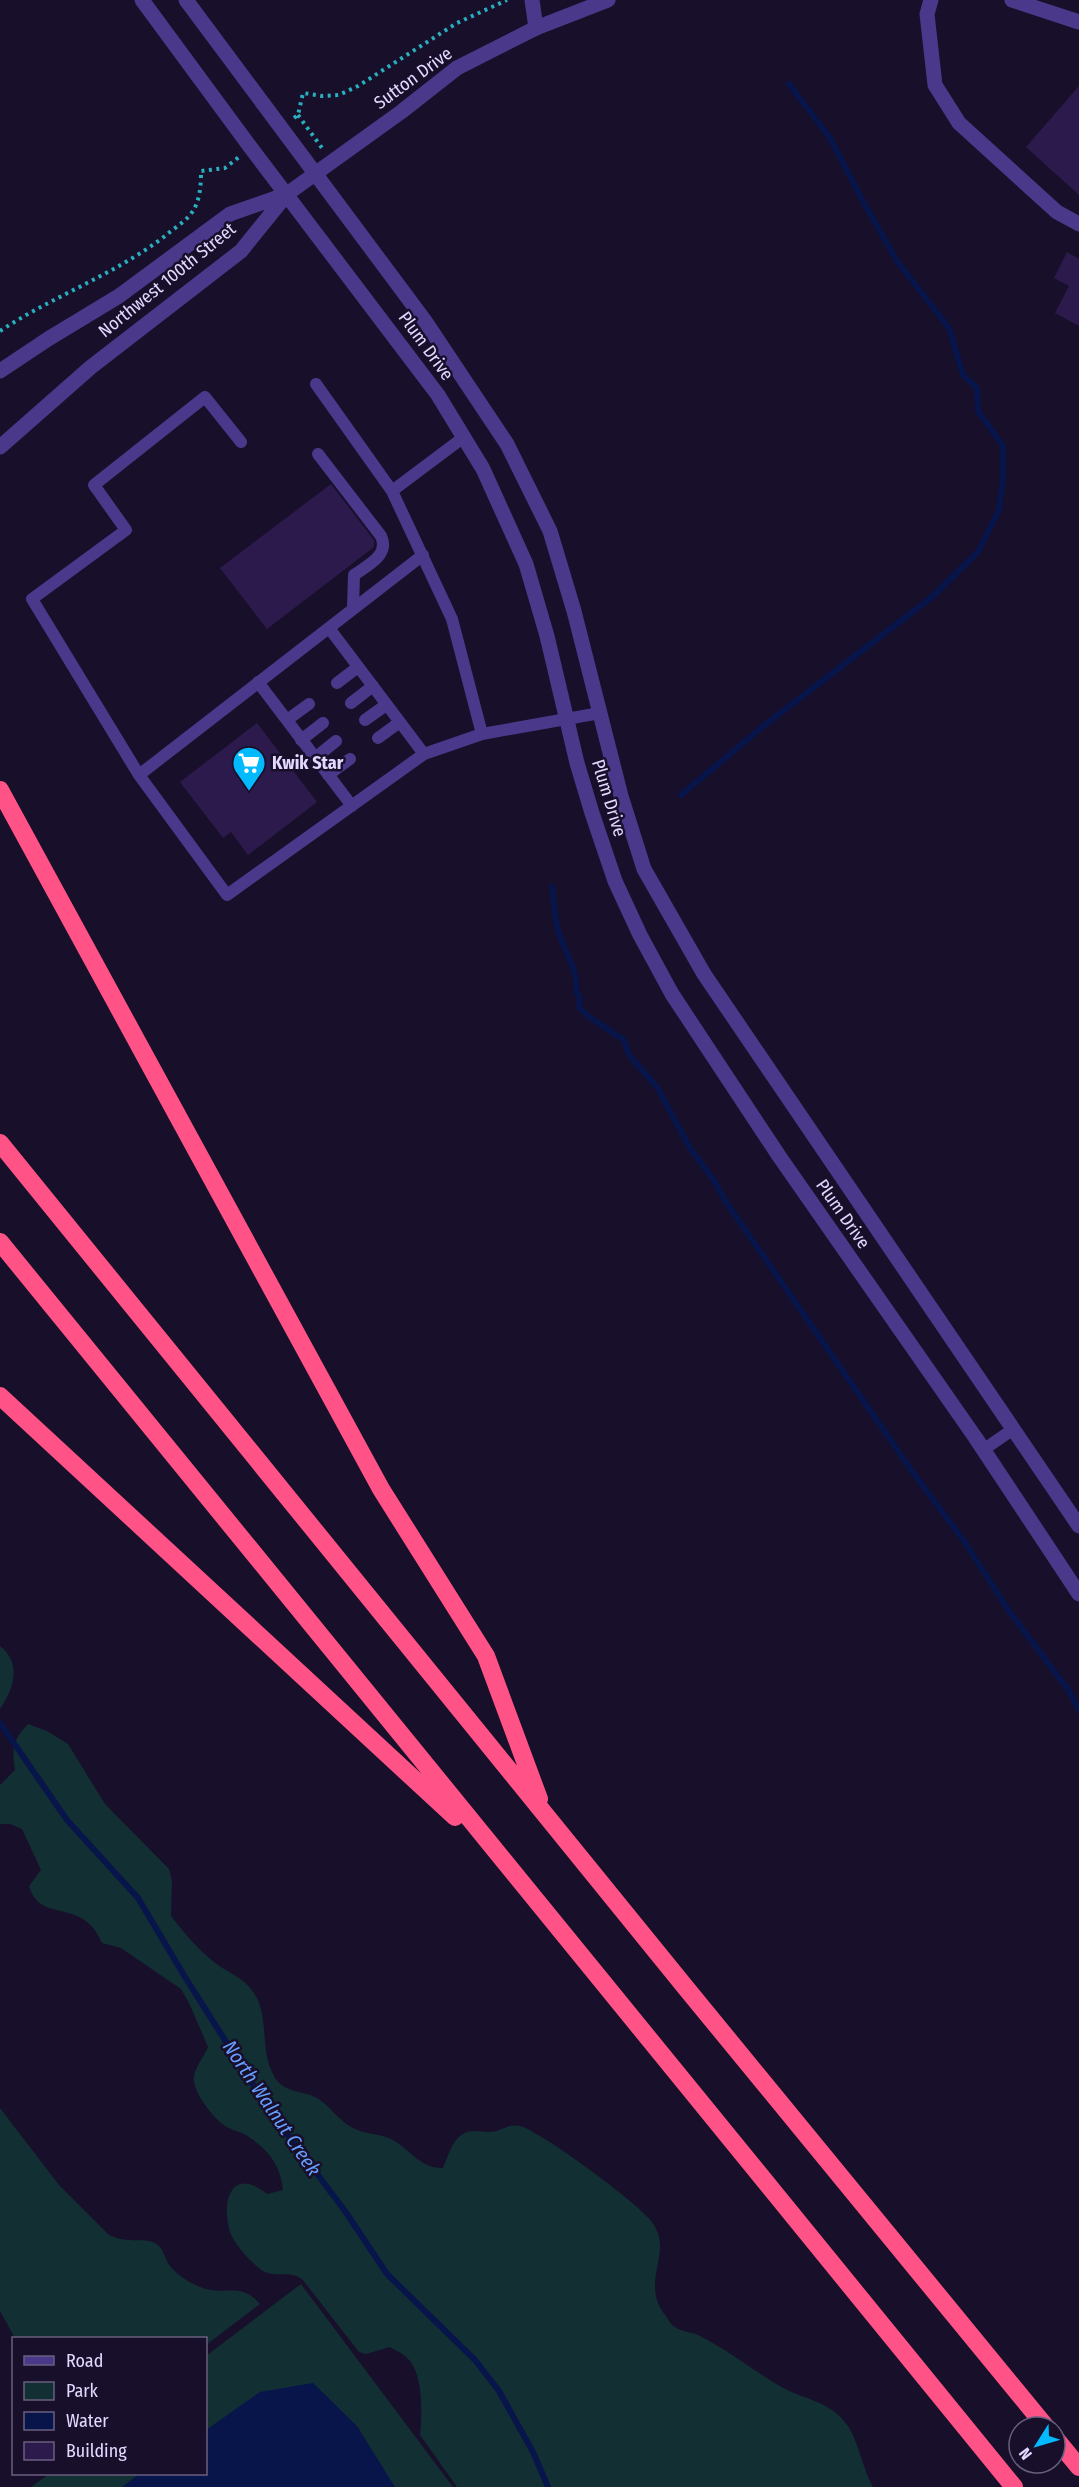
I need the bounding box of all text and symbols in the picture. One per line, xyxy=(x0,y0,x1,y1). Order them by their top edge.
street label: Sutton Drive xyxy=(370,42,456,114)
street label: Northwest 100th Street xyxy=(94,218,240,342)
street label: Plum Drive xyxy=(394,307,458,385)
supermarket icon: Kwik Star xyxy=(231,745,267,792)
place label: Kwik Star xyxy=(272,752,344,774)
street label: Plum Drive xyxy=(587,757,631,839)
street label: Plum Drive xyxy=(811,1175,875,1253)
water label: North Walnut Creek xyxy=(218,2036,326,2180)
legend xyxy=(12,2337,207,2475)
text: Road xyxy=(66,2350,103,2372)
text: Park xyxy=(66,2380,99,2402)
text: Water xyxy=(66,2410,109,2432)
north arrow xyxy=(1007,2415,1067,2475)
text: Building xyxy=(66,2440,127,2462)
text: N xyxy=(1015,2444,1036,2463)

